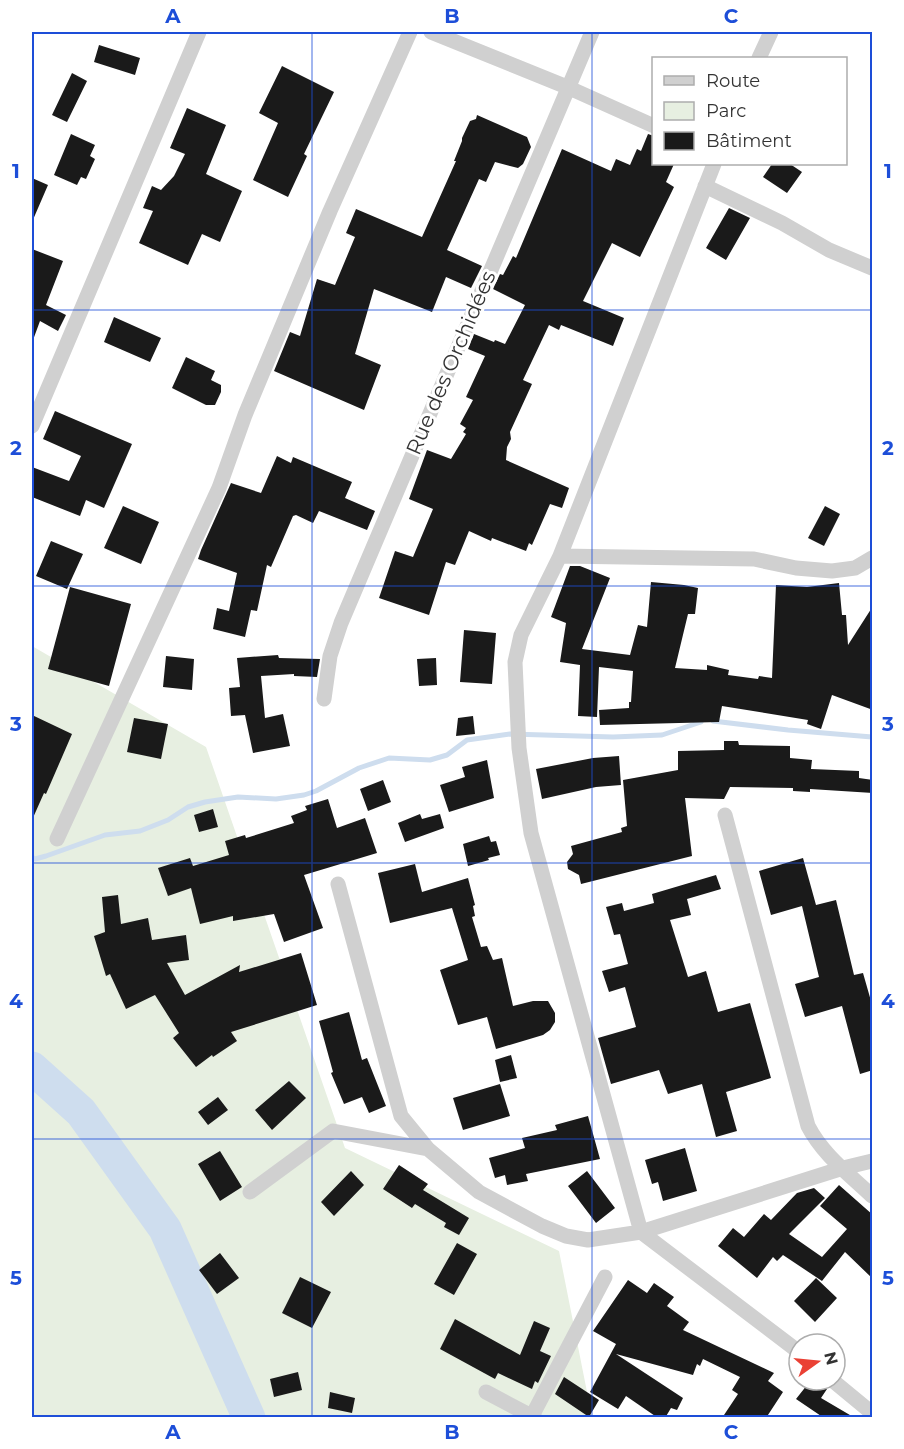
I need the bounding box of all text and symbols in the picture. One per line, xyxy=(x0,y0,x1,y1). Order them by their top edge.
text: A xyxy=(164,4,181,28)
text: B xyxy=(444,4,460,28)
text: C xyxy=(724,4,739,28)
legend xyxy=(652,57,847,165)
text: Route xyxy=(706,70,760,92)
text: Parc xyxy=(706,100,746,122)
text: Bâtiment xyxy=(706,130,792,152)
text: 1 xyxy=(12,159,20,183)
text: 1 xyxy=(884,159,892,183)
street label: Rue des Orchidées xyxy=(400,267,501,458)
text: 2 xyxy=(10,436,22,460)
text: 2 xyxy=(882,436,894,460)
text: 3 xyxy=(9,712,22,736)
text: 3 xyxy=(881,712,894,736)
text: 4 xyxy=(9,989,23,1013)
text: 4 xyxy=(881,989,895,1013)
text: 5 xyxy=(10,1266,22,1290)
text: 5 xyxy=(882,1266,894,1290)
north arrow xyxy=(787,1332,847,1392)
text: N xyxy=(820,1350,842,1367)
text: A xyxy=(164,1420,181,1444)
text: B xyxy=(444,1420,460,1444)
text: C xyxy=(724,1420,739,1444)

